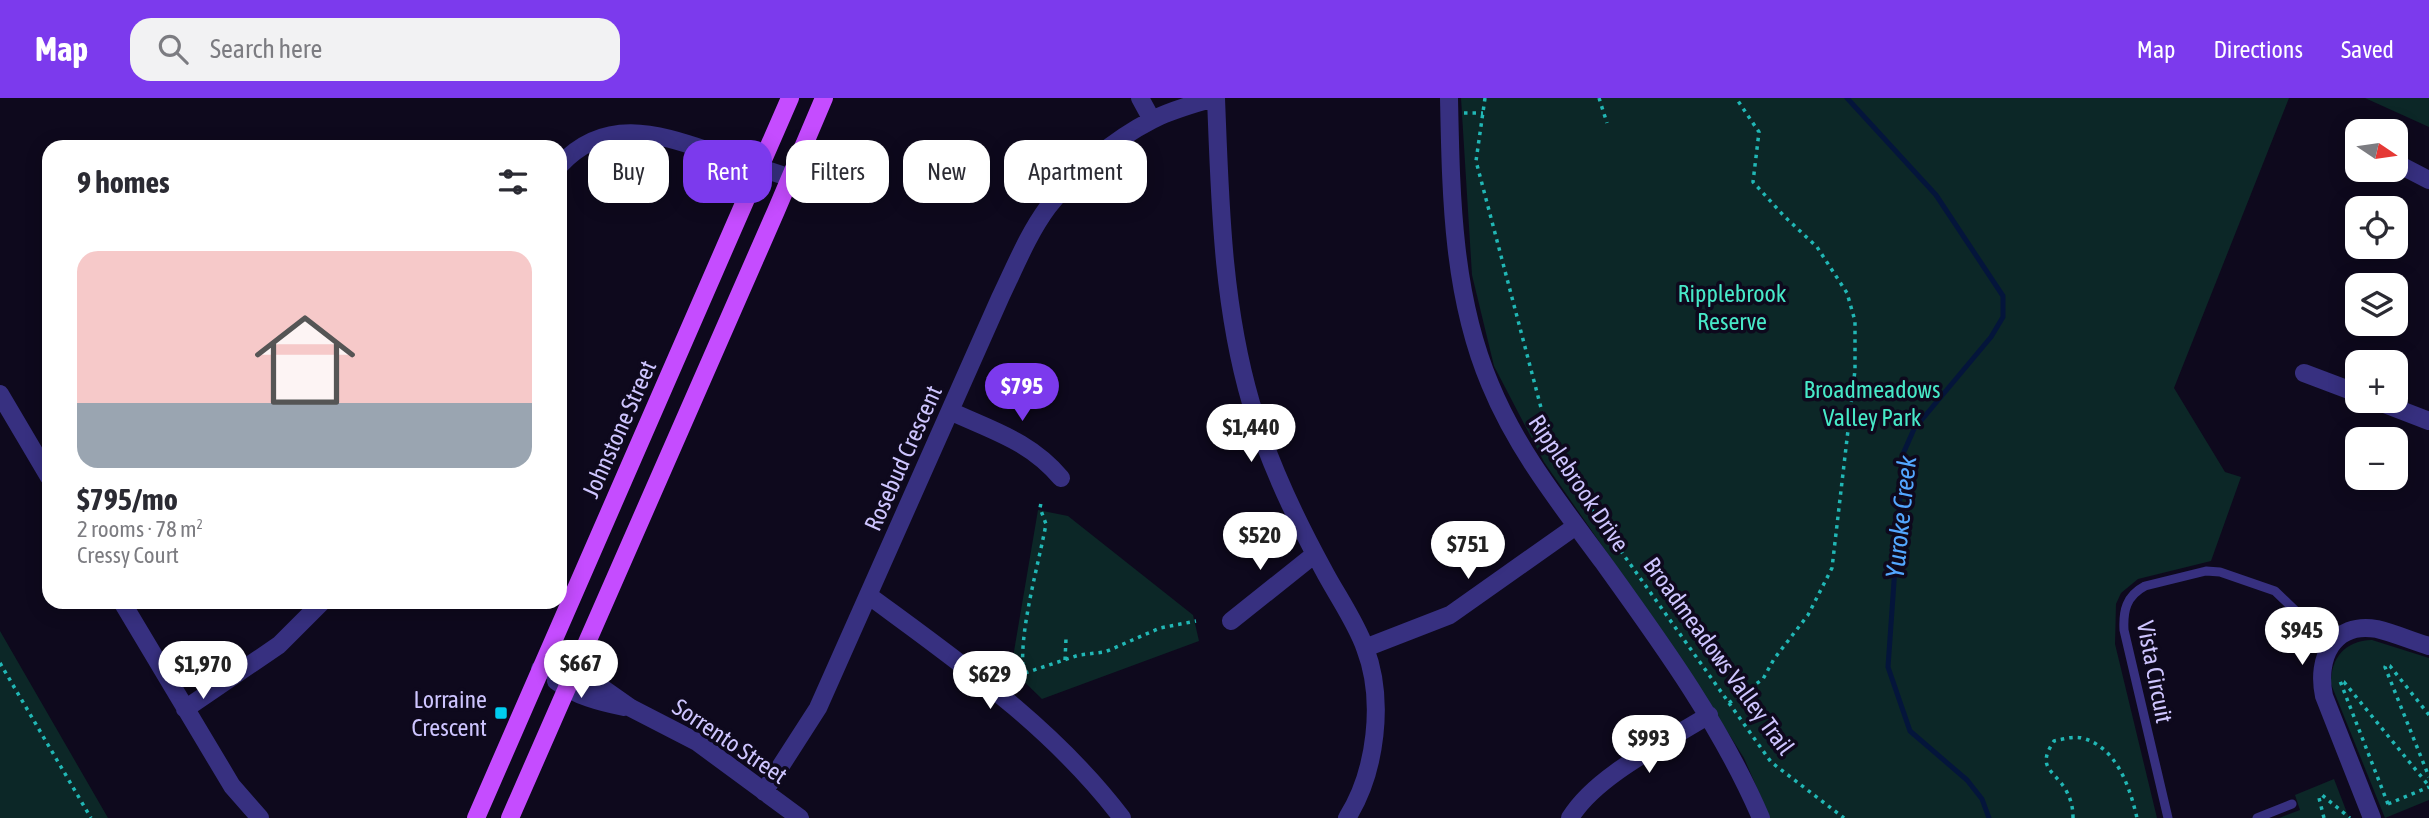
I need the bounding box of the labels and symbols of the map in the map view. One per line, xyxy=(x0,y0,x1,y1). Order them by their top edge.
north arrow xyxy=(2345,119,2408,182)
park label: Ripplebrook Reserve xyxy=(1678,280,1787,335)
street label: Johnstone Street xyxy=(577,356,661,502)
pin: $795 xyxy=(981,364,1063,423)
park label: Broadmeadows Valley Park xyxy=(1804,376,1940,431)
street label: Rosebud Crescent xyxy=(859,381,947,535)
pin: $1,440 xyxy=(1194,404,1308,464)
street label: Ripplebrook Drive xyxy=(1523,410,1635,556)
water label: Yuroke Creek xyxy=(1880,454,1922,580)
pin: $520 xyxy=(1219,512,1301,572)
pin: $751 xyxy=(1427,522,1509,581)
street label: Broadmeadows Valley Trail xyxy=(1638,552,1800,760)
pin: $945 xyxy=(2261,608,2343,667)
street label: Vista Circuit xyxy=(2132,619,2178,725)
pin: $667 xyxy=(540,640,622,700)
pin: $1,970 xyxy=(146,642,260,701)
pin: $629 xyxy=(949,652,1031,711)
place label: Lorraine Crescent xyxy=(411,686,487,741)
street label: Sorrento Street xyxy=(668,693,792,789)
marker: Lorraine Crescent xyxy=(493,705,509,721)
pin: $993 xyxy=(1608,716,1690,775)

